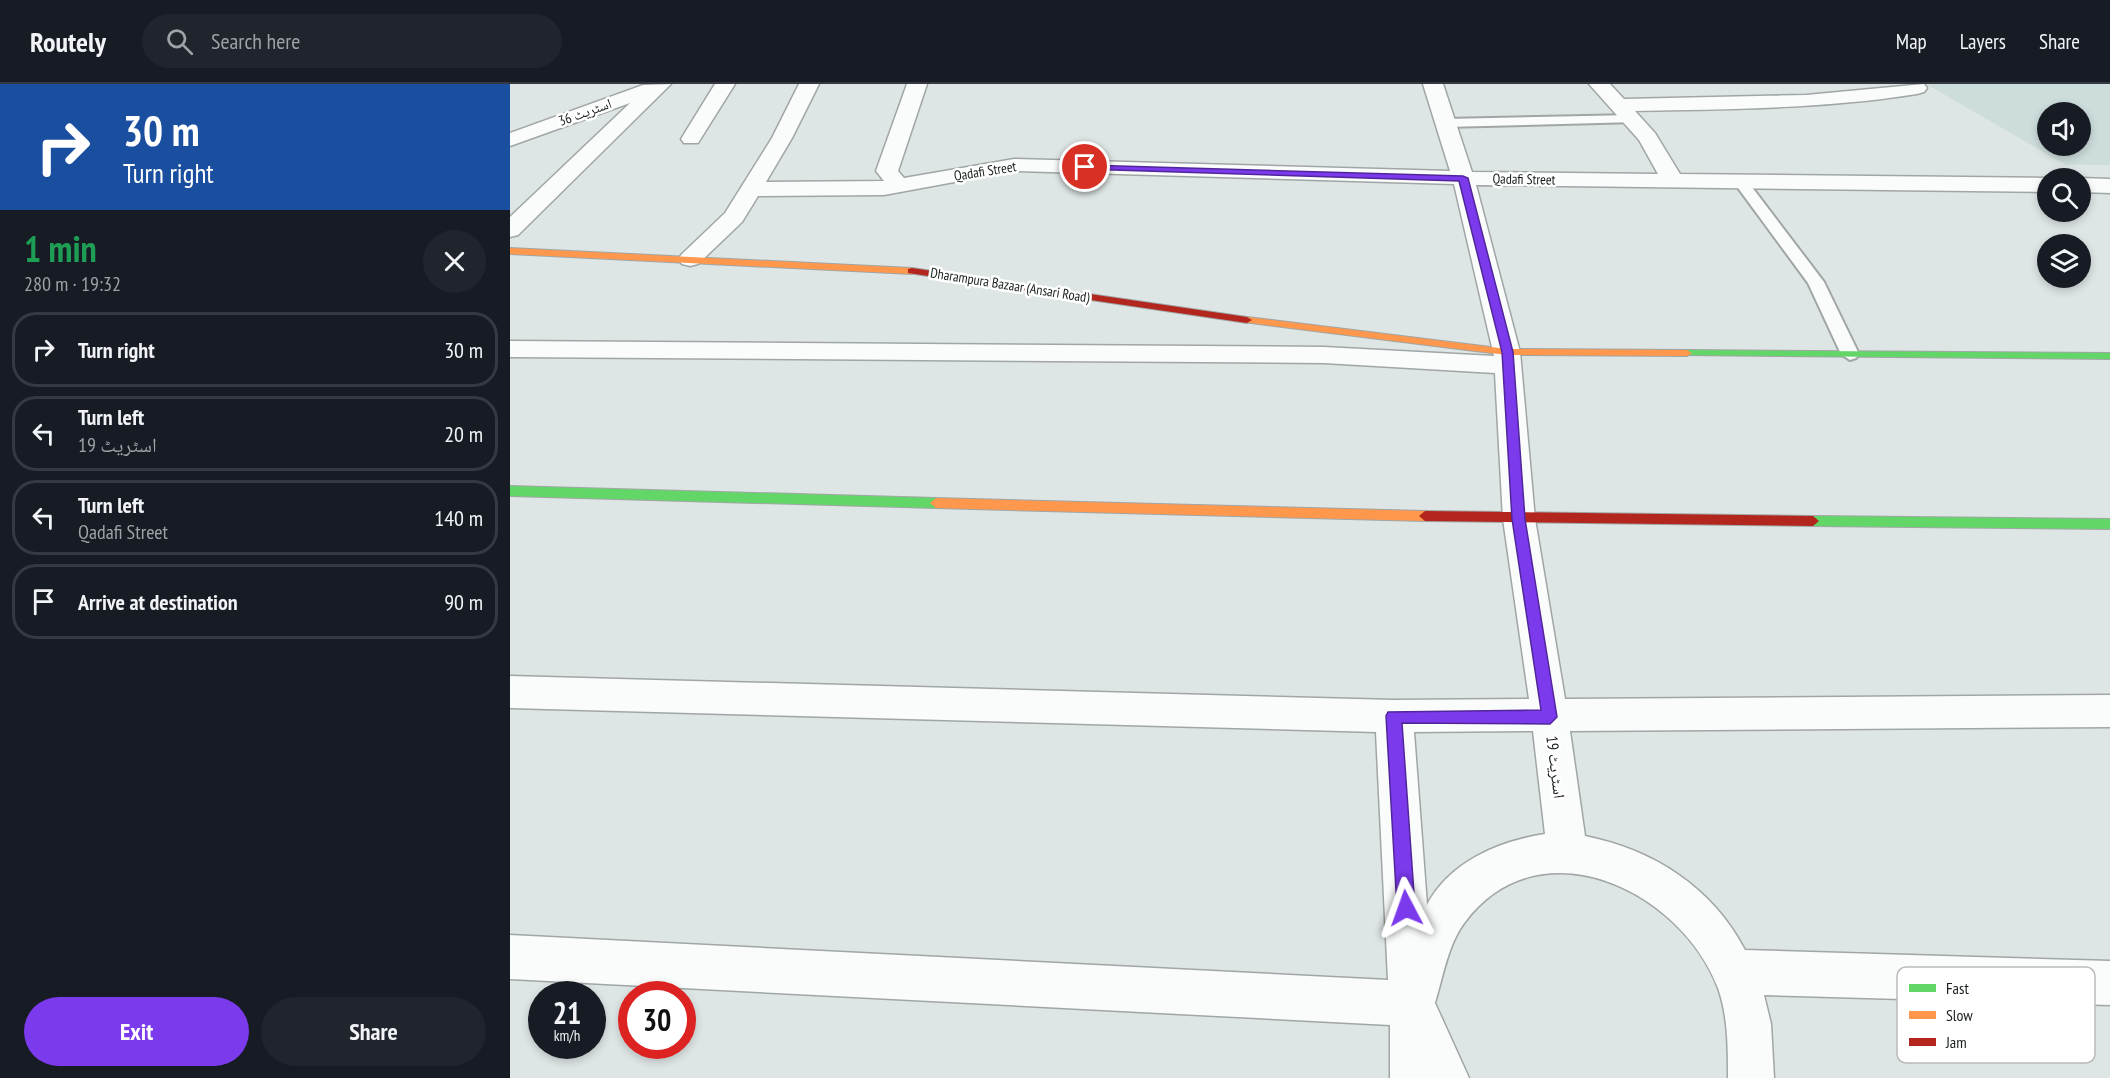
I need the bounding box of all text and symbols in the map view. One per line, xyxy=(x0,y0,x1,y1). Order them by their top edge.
search box xyxy=(142,14,562,68)
text: Routely xyxy=(30,23,106,60)
icon: search xyxy=(163,25,196,58)
text: Search here xyxy=(211,27,300,55)
text: Map xyxy=(1896,28,1927,55)
text: Layers xyxy=(1960,28,2006,55)
text: Share xyxy=(2039,28,2080,55)
street label: اسٹریٹ 36 xyxy=(556,94,614,130)
map controls xyxy=(2037,102,2091,288)
button: sound xyxy=(2037,102,2091,156)
text: 30 m xyxy=(123,103,200,158)
icon: right xyxy=(24,108,102,186)
pin xyxy=(1059,141,1110,192)
icon: arrive xyxy=(1068,150,1101,183)
text: Turn right xyxy=(123,156,214,190)
street label: Qadafi Street xyxy=(952,157,1018,185)
button: search xyxy=(2037,168,2091,222)
street label: Qadafi Street xyxy=(1492,169,1556,189)
text: 1 min xyxy=(24,225,97,272)
button: close xyxy=(423,230,486,293)
button: layers xyxy=(2037,234,2091,288)
street label: Dharampura Bazaar (Ansari Road) xyxy=(929,264,1092,307)
text: 280 m · 19:32 xyxy=(24,271,121,297)
icon: right xyxy=(27,333,60,366)
text: Turn right xyxy=(78,336,155,364)
text: 30 m xyxy=(444,336,483,364)
text: Turn left xyxy=(78,403,144,431)
icon: left xyxy=(27,417,60,450)
text: 20 m xyxy=(444,420,483,448)
text: اسٹریٹ 19 xyxy=(78,432,157,458)
text: Turn left xyxy=(78,491,144,519)
icon: left xyxy=(27,501,60,534)
text: 140 m xyxy=(434,504,483,532)
text: Qadafi Street xyxy=(78,519,168,545)
icon: arrive xyxy=(27,585,60,618)
text: Arrive at destination xyxy=(78,588,238,616)
text: 90 m xyxy=(444,588,483,616)
street label: اسٹریٹ 19 xyxy=(1542,735,1570,799)
position arrow xyxy=(1374,876,1438,940)
legend xyxy=(1897,967,2095,1063)
text: Fast xyxy=(1946,978,1969,998)
speed limit sign: 30 xyxy=(618,981,696,1059)
text: 21 xyxy=(553,993,581,1032)
button: Exit xyxy=(24,997,249,1066)
button: Share xyxy=(261,997,486,1066)
text: Slow xyxy=(1946,1005,1973,1025)
text: km/h xyxy=(554,1026,580,1045)
text: Jam xyxy=(1945,1032,1967,1052)

